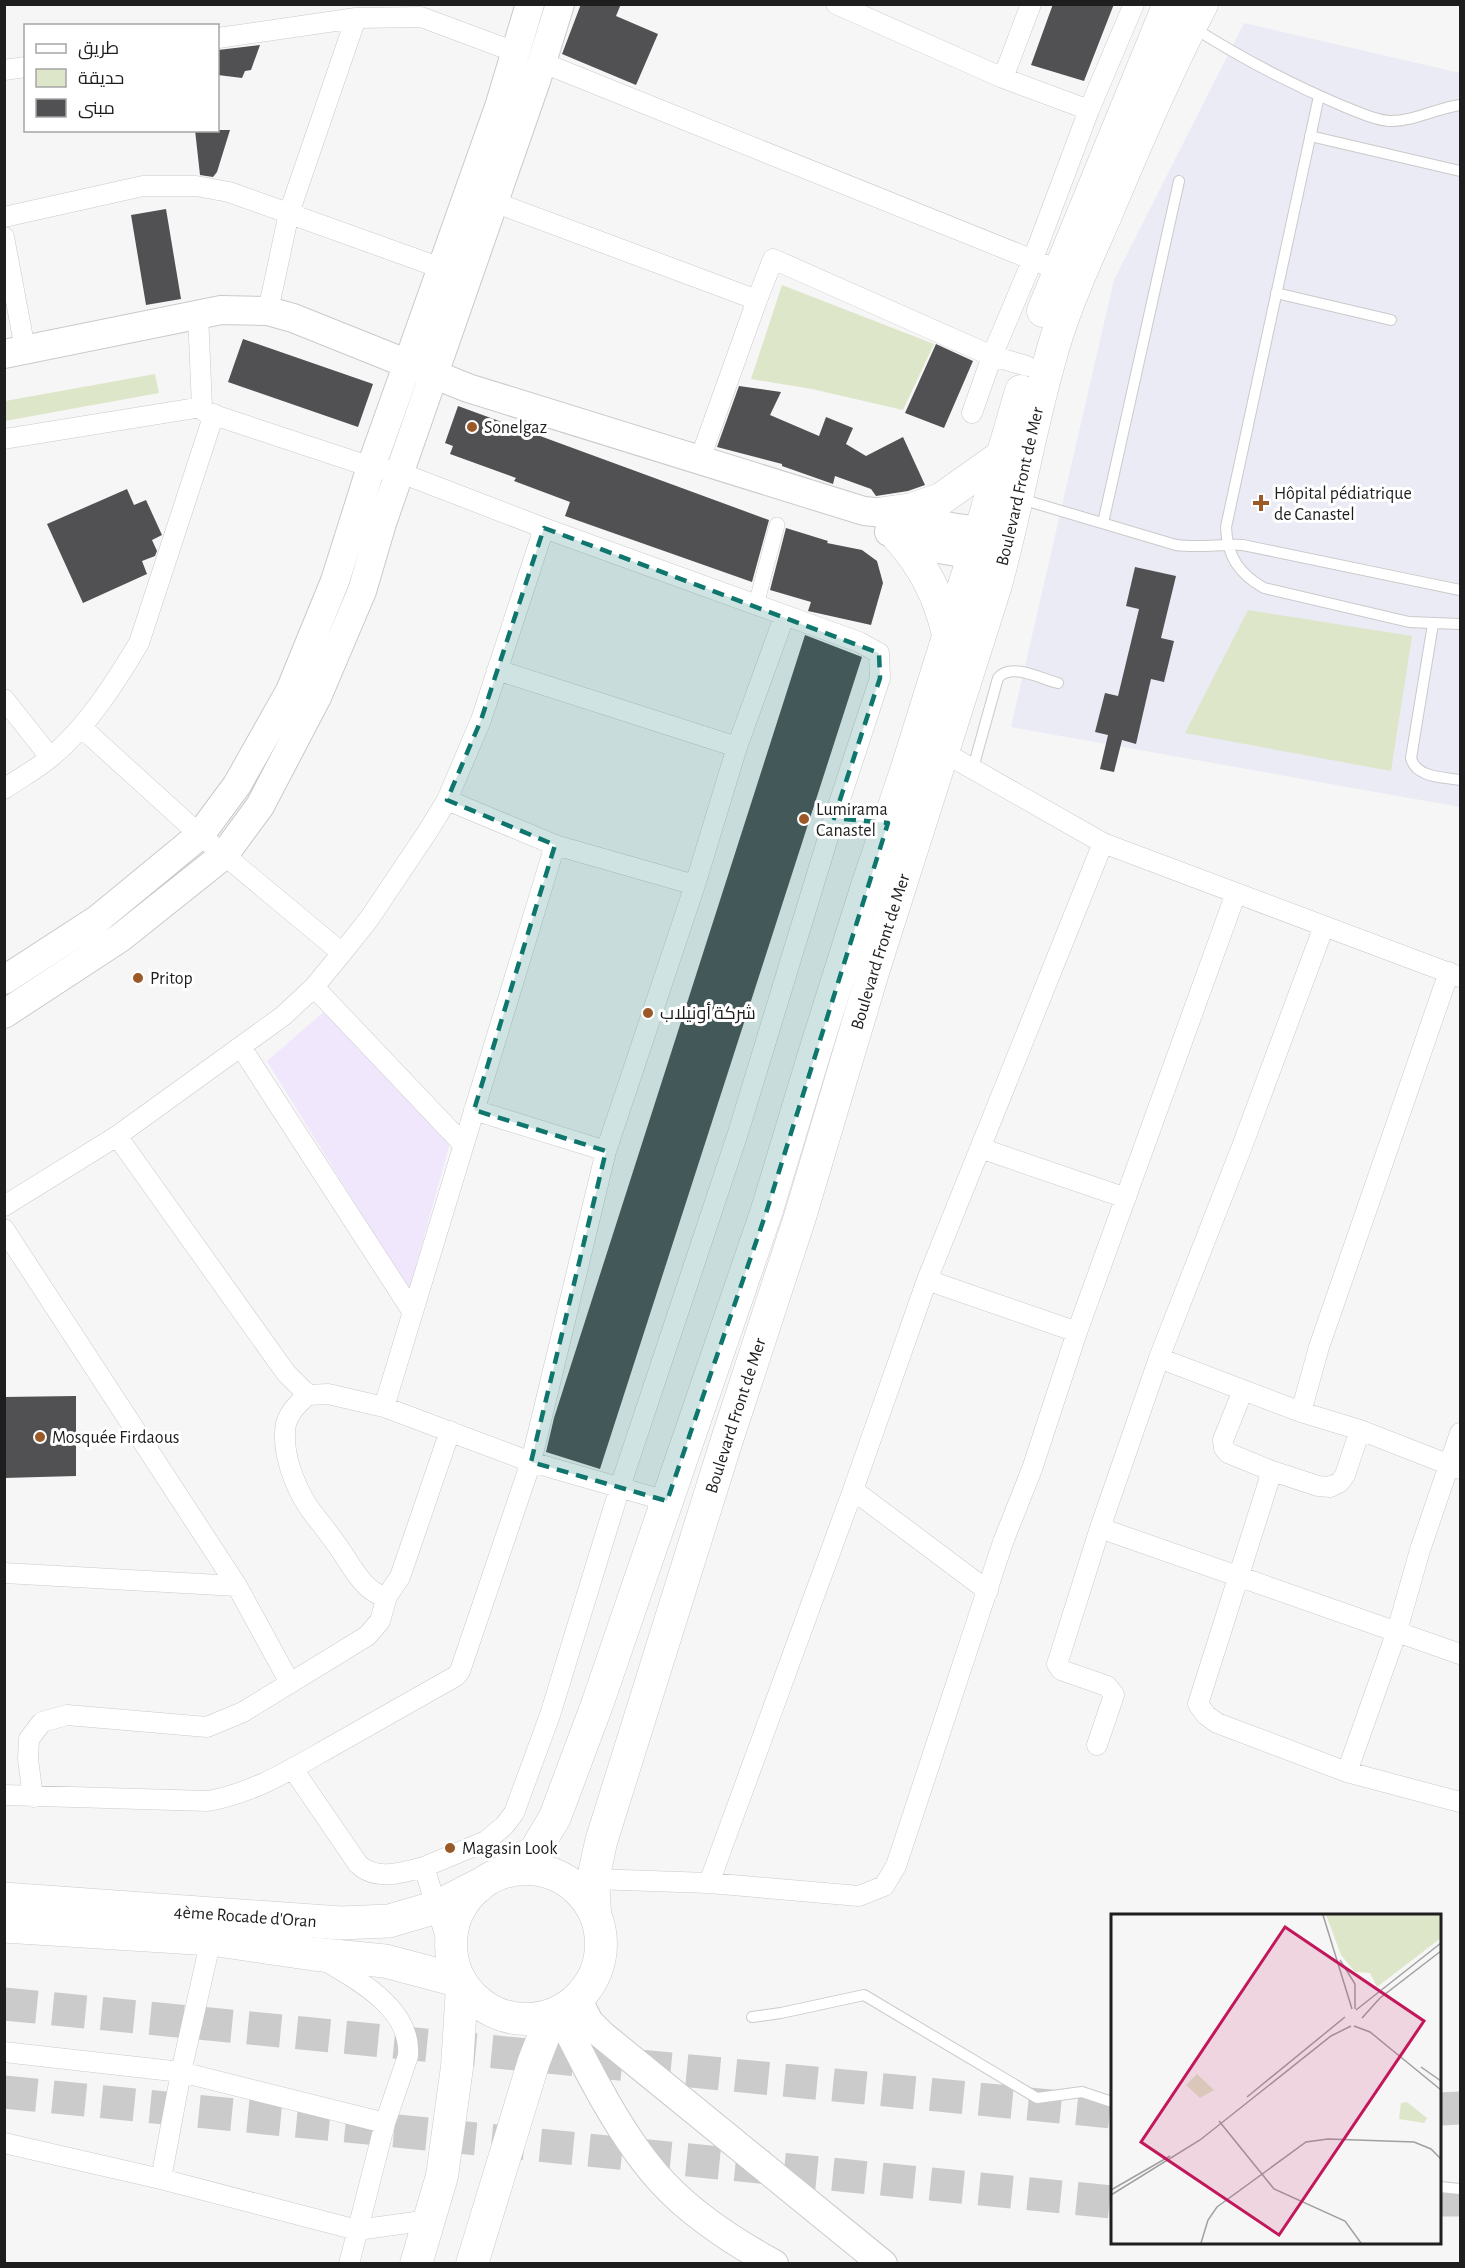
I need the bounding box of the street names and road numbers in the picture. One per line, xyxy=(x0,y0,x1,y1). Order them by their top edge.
street label: Boulevard Front de Mer xyxy=(993,405,1047,568)
street label: Boulevard Front de Mer xyxy=(848,872,914,1032)
street label: Boulevard Front de Mer xyxy=(703,1336,770,1496)
street label: 4ème Rocade d'Oran xyxy=(173,1903,317,1931)

